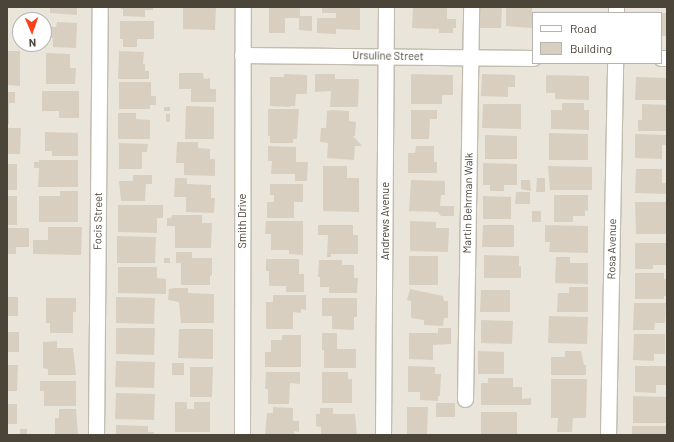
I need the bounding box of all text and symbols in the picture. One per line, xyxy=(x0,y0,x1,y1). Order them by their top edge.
north arrow xyxy=(12,12,52,52)
legend xyxy=(532,12,662,64)
text: Road xyxy=(570,21,597,35)
text: N xyxy=(29,37,36,50)
text: Building xyxy=(570,41,612,55)
street label: Ursuline Street xyxy=(352,49,424,63)
street label: Martin Behrman Walk xyxy=(461,152,475,254)
street label: Andrews Avenue xyxy=(378,182,392,260)
street label: Focis Street xyxy=(91,192,105,250)
street label: Smith Drive xyxy=(235,194,249,248)
street label: Rosa Avenue xyxy=(605,219,619,279)

